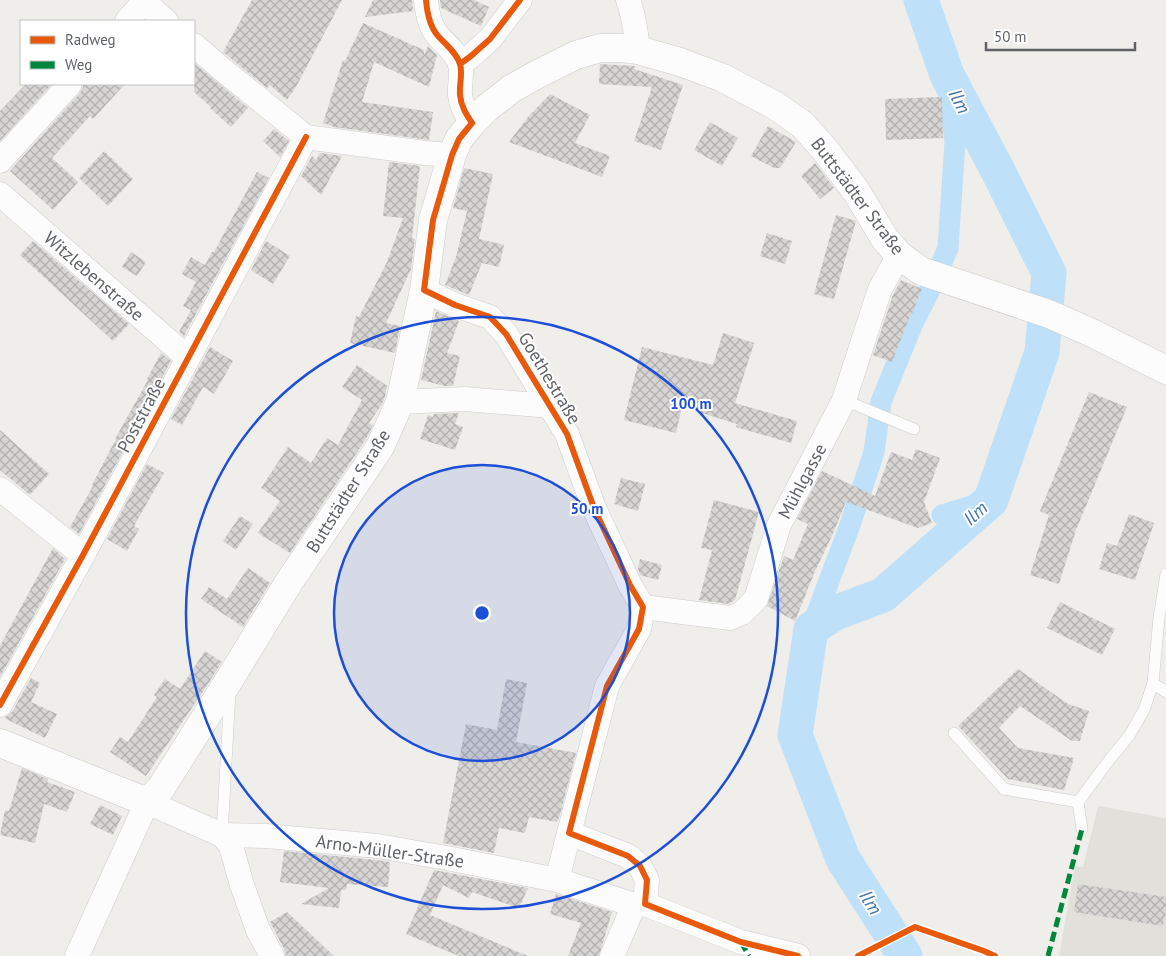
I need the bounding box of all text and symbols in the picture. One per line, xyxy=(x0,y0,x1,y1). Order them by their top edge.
legend xyxy=(20,20,195,85)
scale bar xyxy=(986,20,1135,52)
text: 50 m xyxy=(994,27,1027,46)
text: Radweg xyxy=(65,30,116,49)
text: Weg xyxy=(65,55,92,74)
water label: Ilm xyxy=(944,84,976,118)
street label: Buttstädter Straße xyxy=(806,133,910,259)
street label: Witzlebenstraße xyxy=(39,226,149,326)
street label: Goethestraße xyxy=(514,328,586,428)
street label: Poststraße xyxy=(112,374,170,456)
text: 100 m xyxy=(670,394,712,413)
street label: Buttstädter Straße xyxy=(301,425,395,557)
street label: Mühlgasse xyxy=(773,439,831,523)
water label: Ilm xyxy=(958,496,992,530)
text: 50 m xyxy=(571,499,603,518)
centre of rings xyxy=(473,604,491,622)
street label: Arno-Müller-Straße xyxy=(314,829,466,873)
water label: Ilm xyxy=(854,885,888,919)

